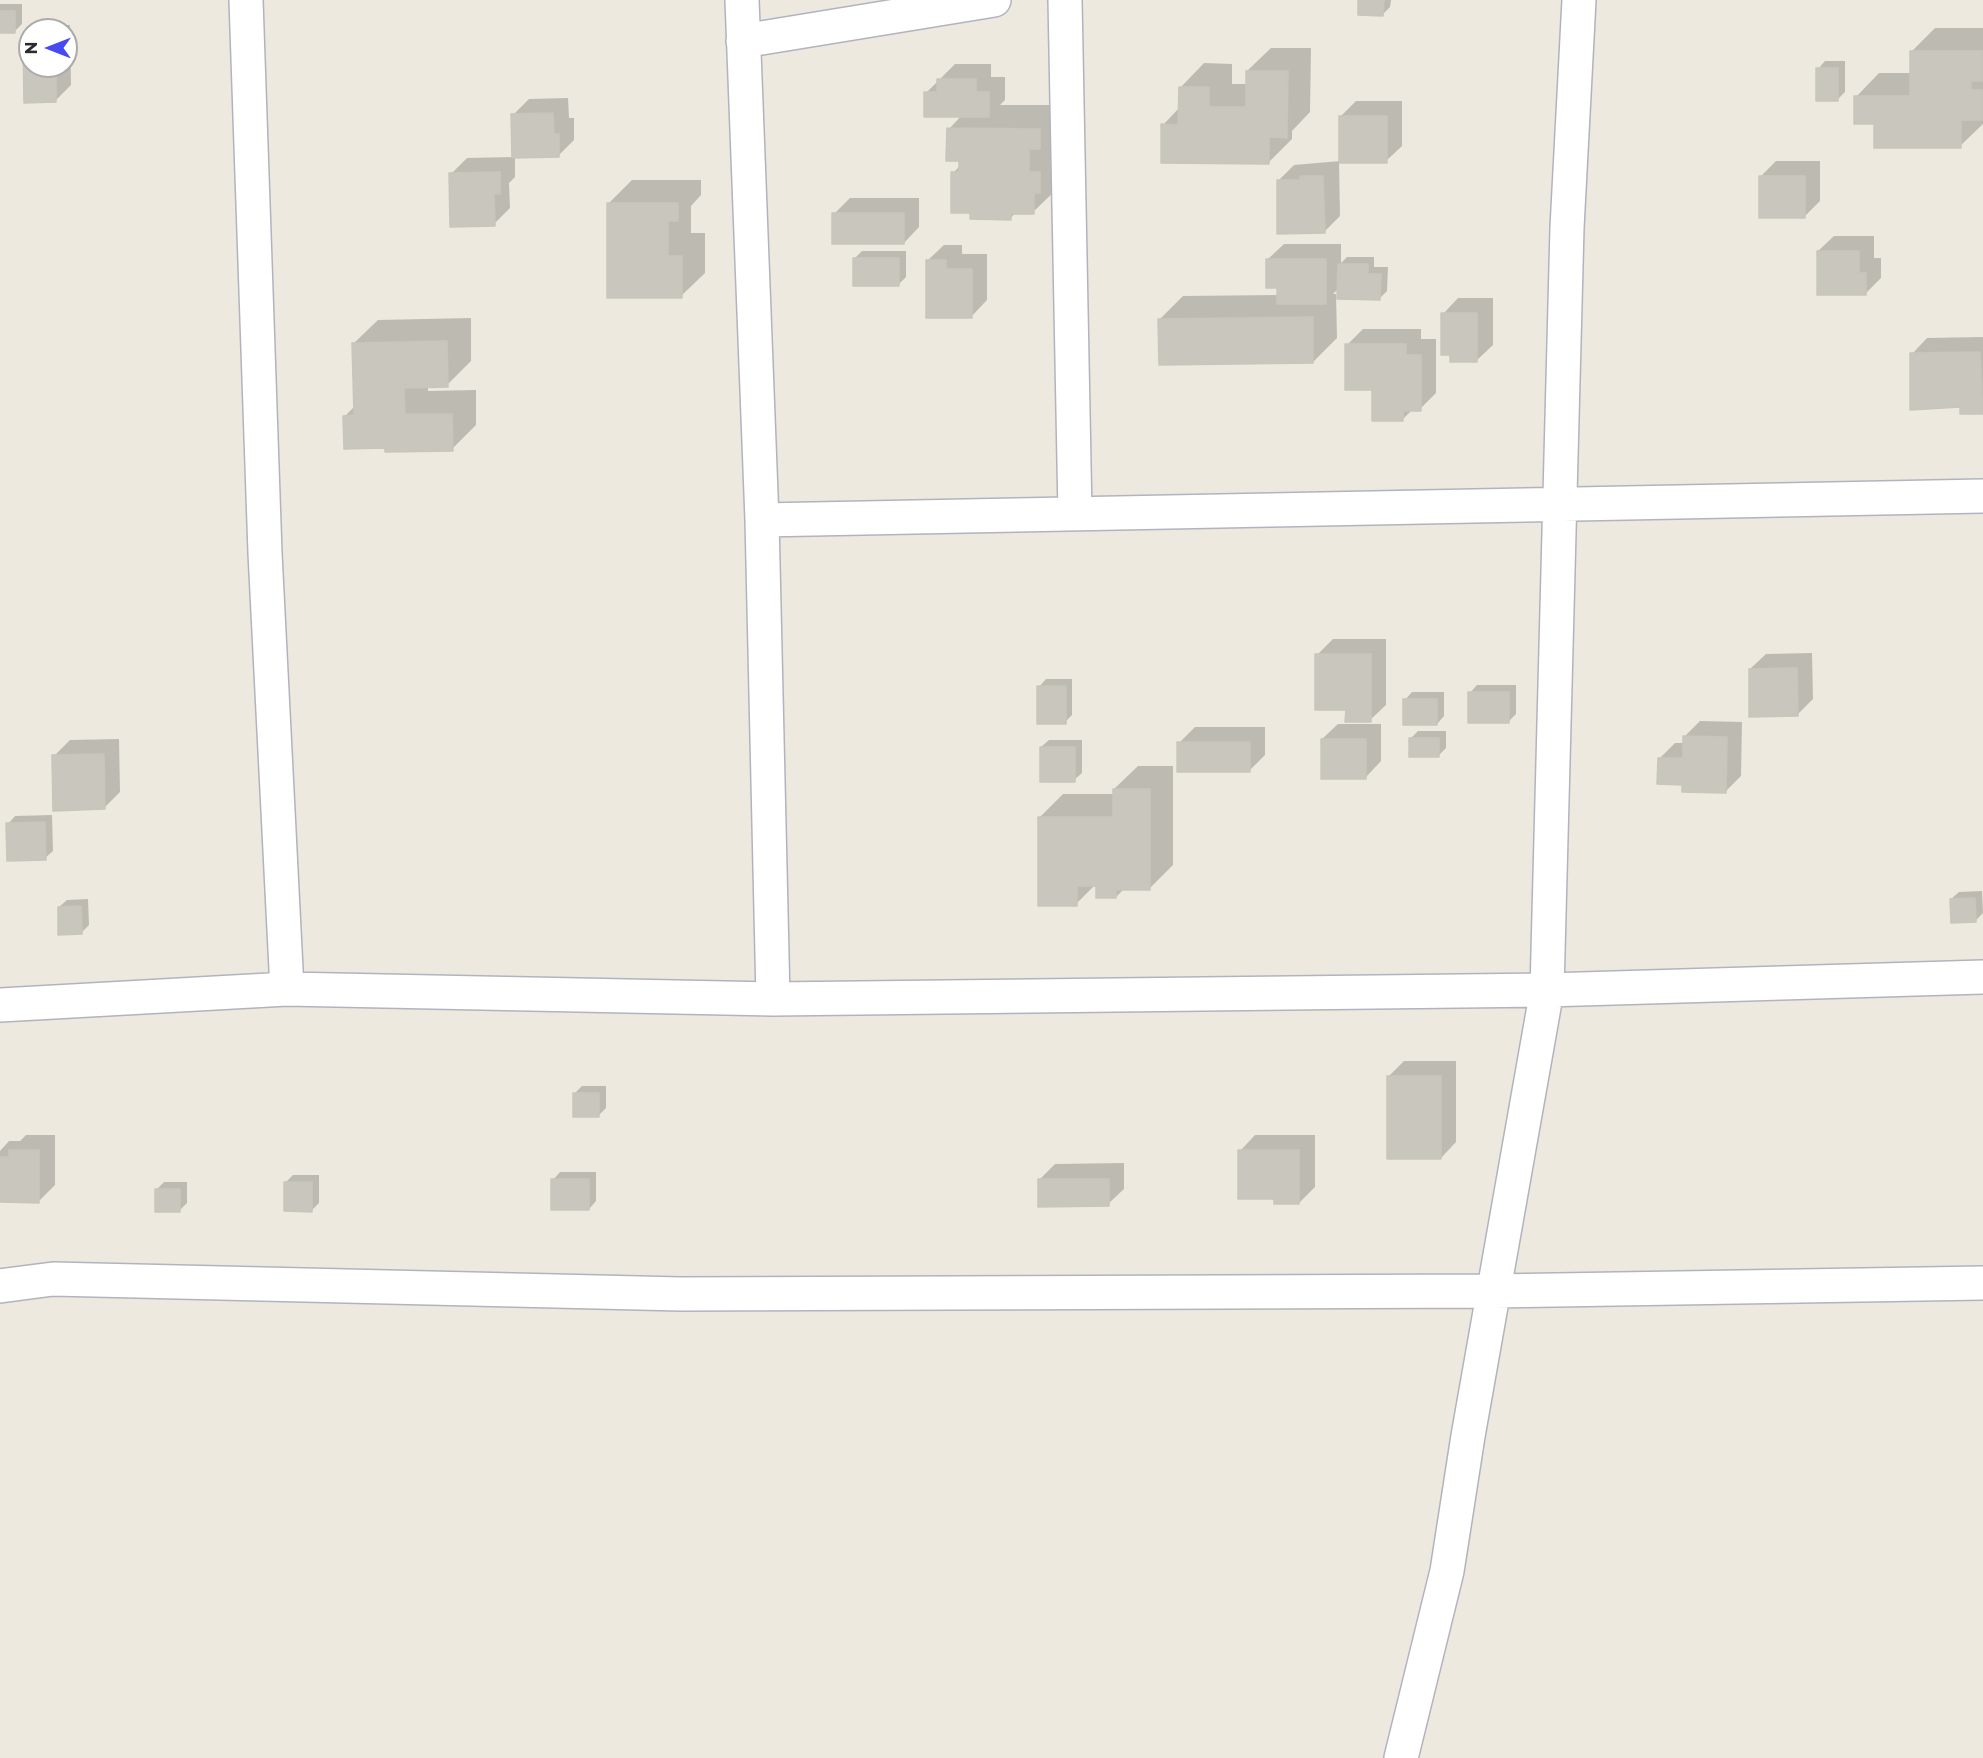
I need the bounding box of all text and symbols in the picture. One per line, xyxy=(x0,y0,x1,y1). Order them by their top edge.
north arrow xyxy=(18,18,78,78)
text: N xyxy=(22,42,41,54)

